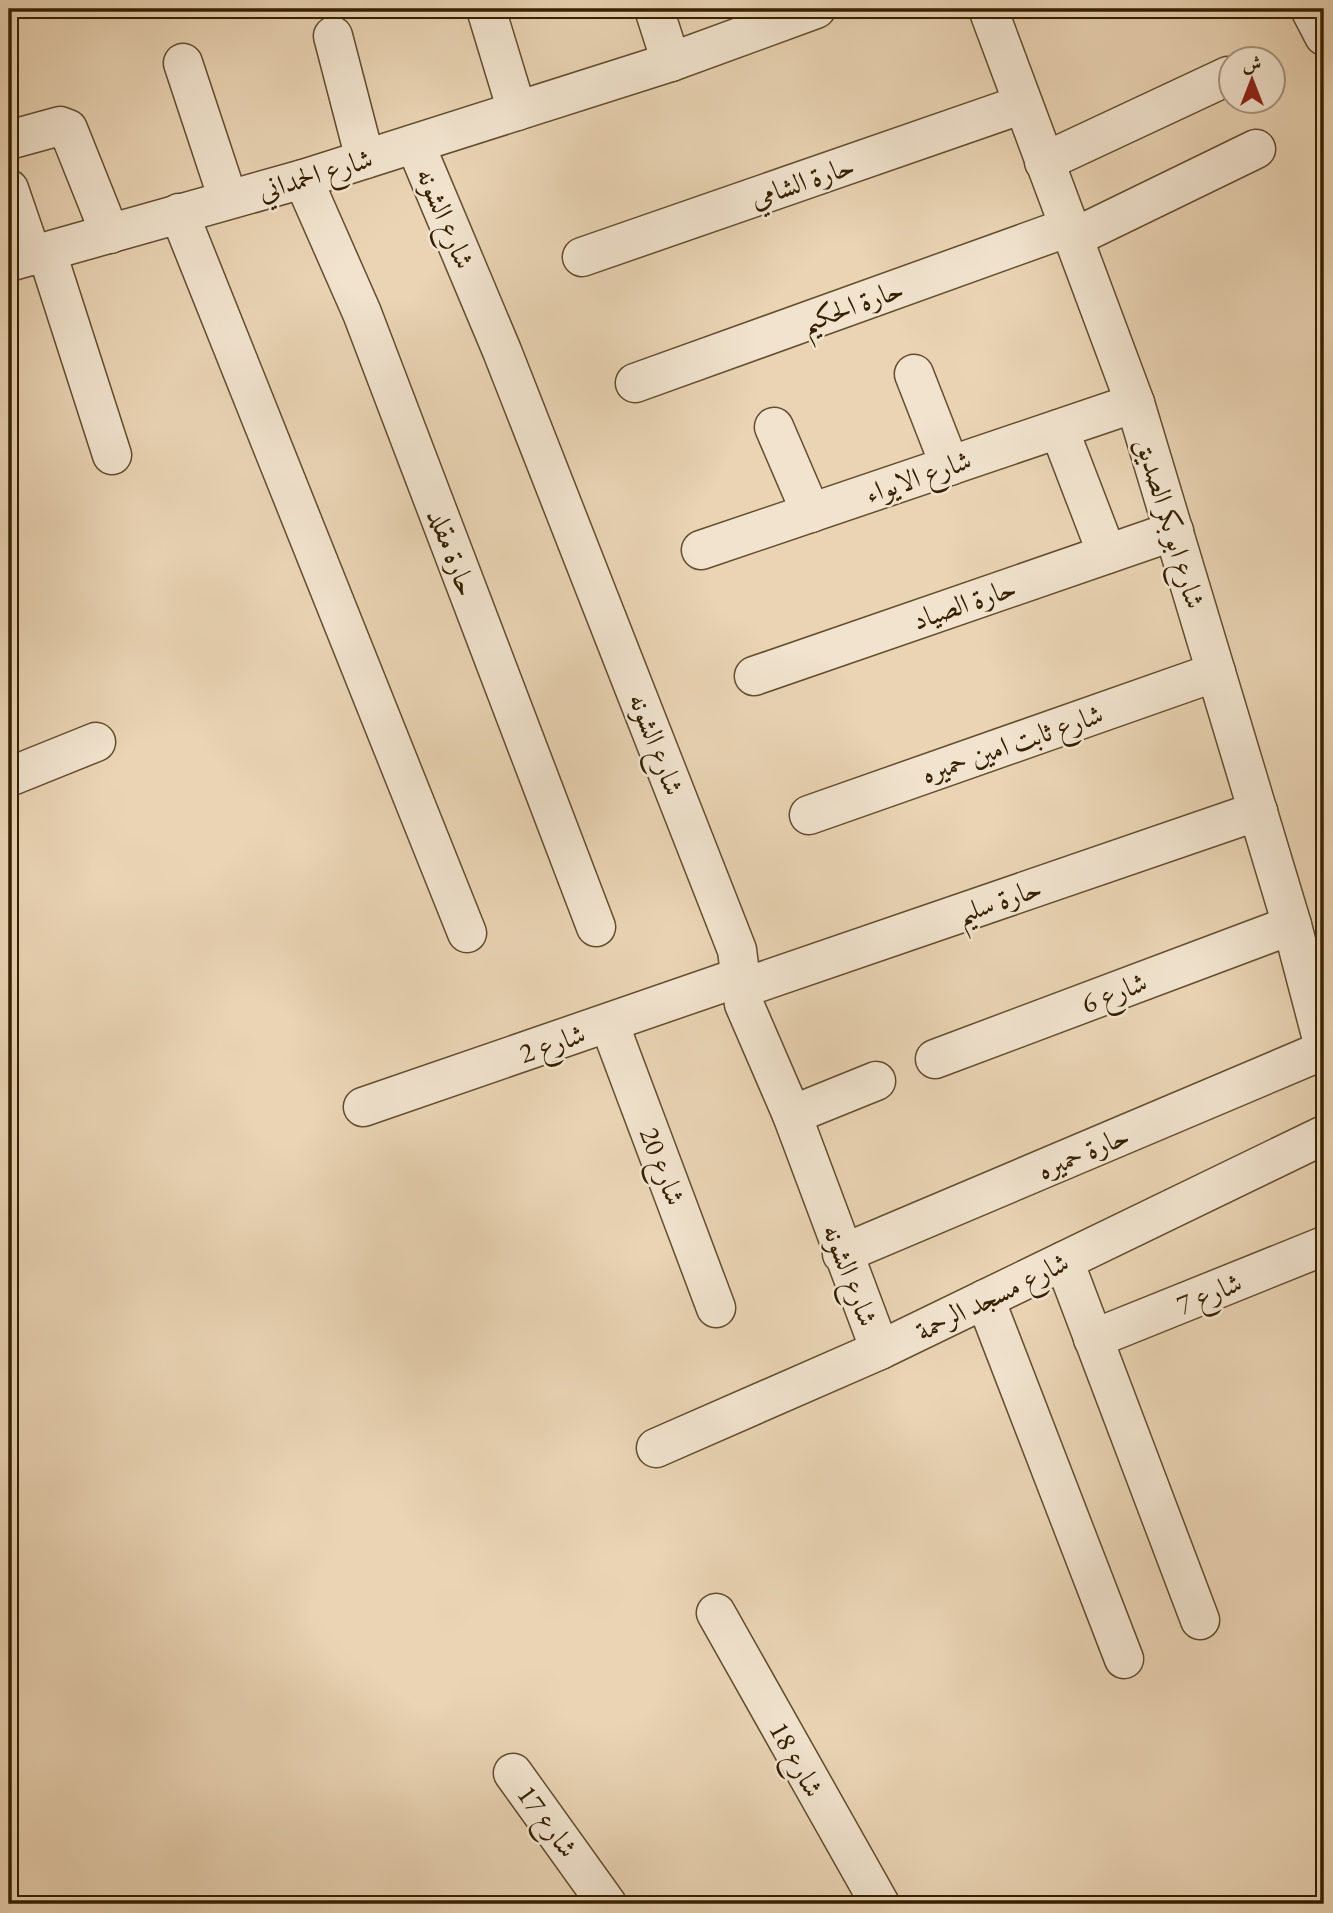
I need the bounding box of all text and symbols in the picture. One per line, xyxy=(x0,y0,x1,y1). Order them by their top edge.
north arrow xyxy=(1218,46,1288,116)
text: ش xyxy=(1243,51,1261,76)
street label: شارع الحمداني xyxy=(253,140,379,214)
street label: حارة الشامي xyxy=(745,146,861,220)
street label: شارع الشونه xyxy=(403,162,483,276)
street label: حارة الحكيم xyxy=(796,270,912,350)
street label: شارع ابو بكر الصديق xyxy=(1122,433,1214,615)
street label: شارع الايواء xyxy=(860,441,978,517)
street label: حارة مقلد xyxy=(420,503,486,601)
street label: حارة الصياد xyxy=(907,568,1021,638)
street label: شارع الشونه xyxy=(615,688,693,802)
street label: شارع ثابت امين حميره xyxy=(916,695,1110,797)
street label: حارة سليم xyxy=(952,869,1050,941)
street label: شارع 6 xyxy=(1076,963,1154,1027)
street label: شارع 2 xyxy=(514,1015,592,1077)
street label: حارة حميره xyxy=(1031,1117,1135,1187)
street label: شارع 20 xyxy=(626,1122,694,1212)
street label: شارع الشونه xyxy=(809,1219,887,1333)
street label: شارع مسجد الرحمة xyxy=(909,1243,1077,1354)
street label: شارع 7 xyxy=(1171,1264,1249,1328)
street label: شارع 18 xyxy=(756,1715,832,1806)
street label: شارع 17 xyxy=(505,1778,586,1868)

